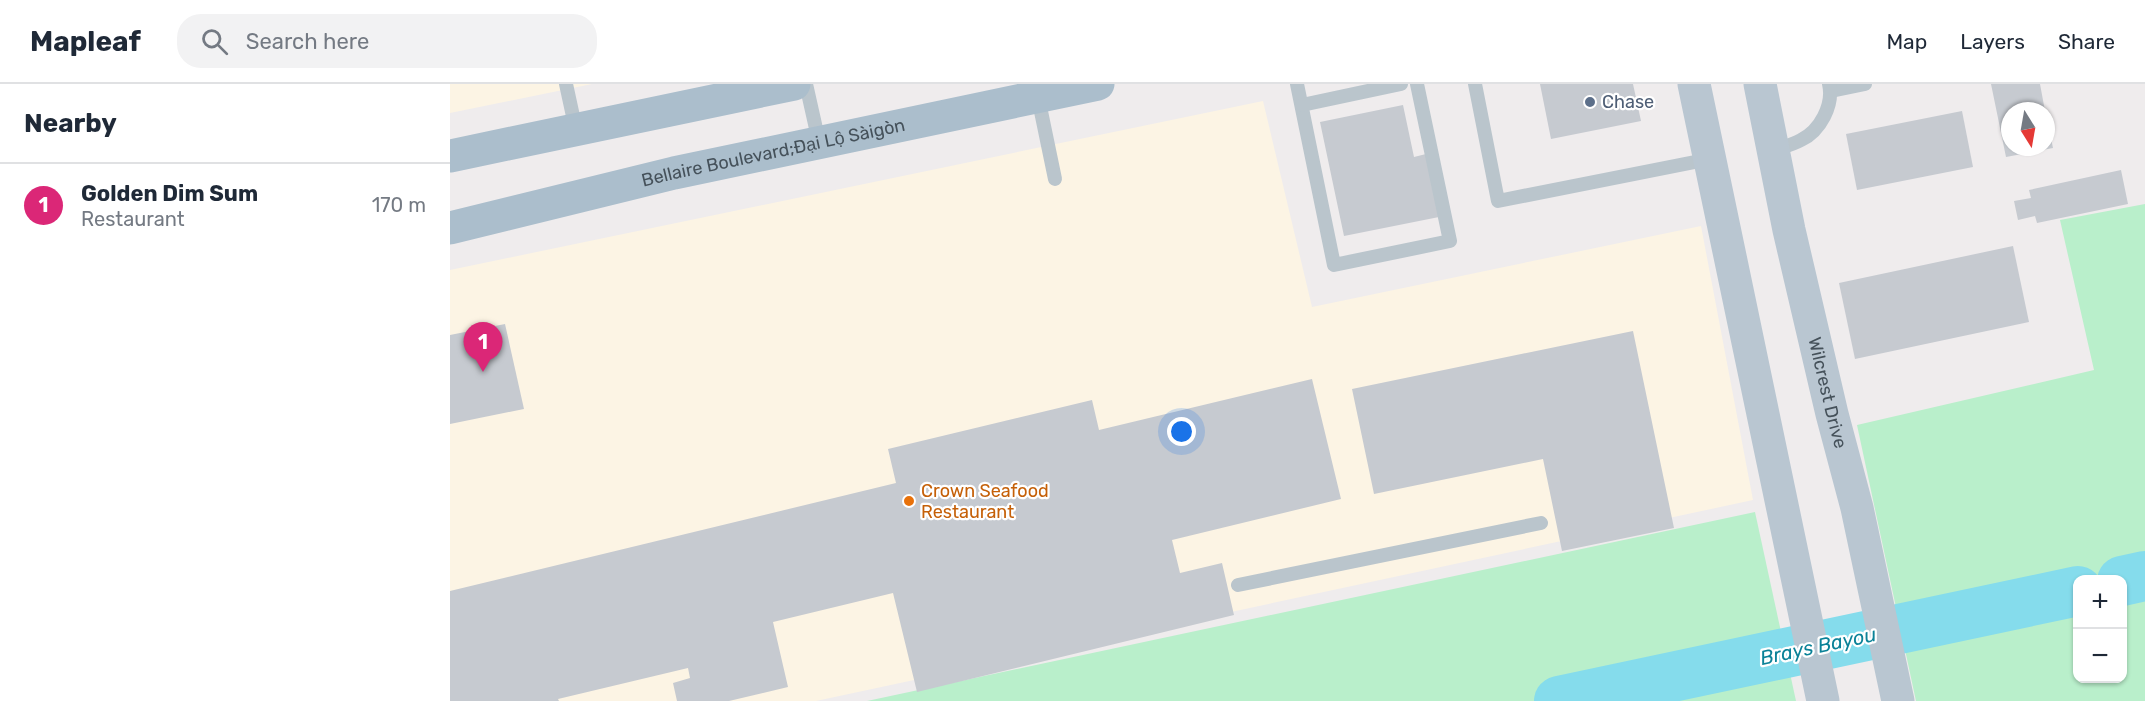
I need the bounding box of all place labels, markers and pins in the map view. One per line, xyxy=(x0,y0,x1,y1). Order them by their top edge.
place label: Chase xyxy=(1602,91,1654,113)
marker: Chase xyxy=(1583,95,1597,109)
pin: 1 xyxy=(464,322,502,372)
place label: Crown Seafood Restaurant xyxy=(921,480,1049,523)
marker: Crown Seafood Restaurant xyxy=(902,494,916,508)

